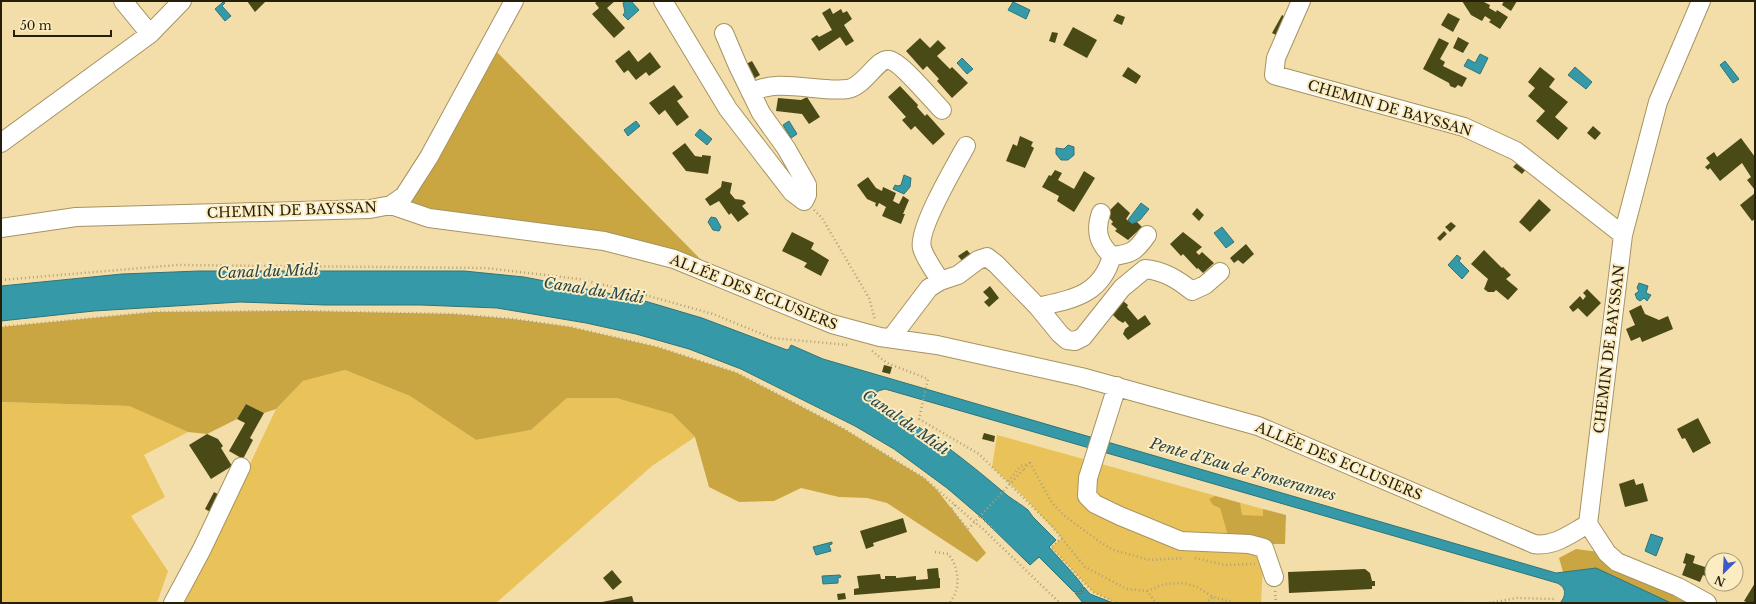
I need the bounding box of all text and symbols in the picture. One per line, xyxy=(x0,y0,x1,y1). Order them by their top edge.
scale bar xyxy=(14,12,111,38)
text: 50 m xyxy=(20,18,52,33)
street label: CHEMIN DE BAYSSAN xyxy=(1306,76,1475,140)
street label: CHEMIN DE BAYSSAN xyxy=(207,198,378,222)
street label: ALLÉE DES ECLUSIERS xyxy=(667,250,840,334)
water label: Canal du Midi xyxy=(217,260,320,282)
street label: CHEMIN DE BAYSSAN xyxy=(1590,263,1628,435)
water label: Canal du Midi xyxy=(542,273,646,307)
water label: Canal du Midi xyxy=(859,385,954,459)
street label: ALLÉE DES ECLUSIERS xyxy=(1252,417,1425,504)
water label: Pente d'Eau de Fonserannes xyxy=(1147,433,1338,505)
north arrow xyxy=(1704,552,1744,592)
text: N xyxy=(1712,572,1728,590)

